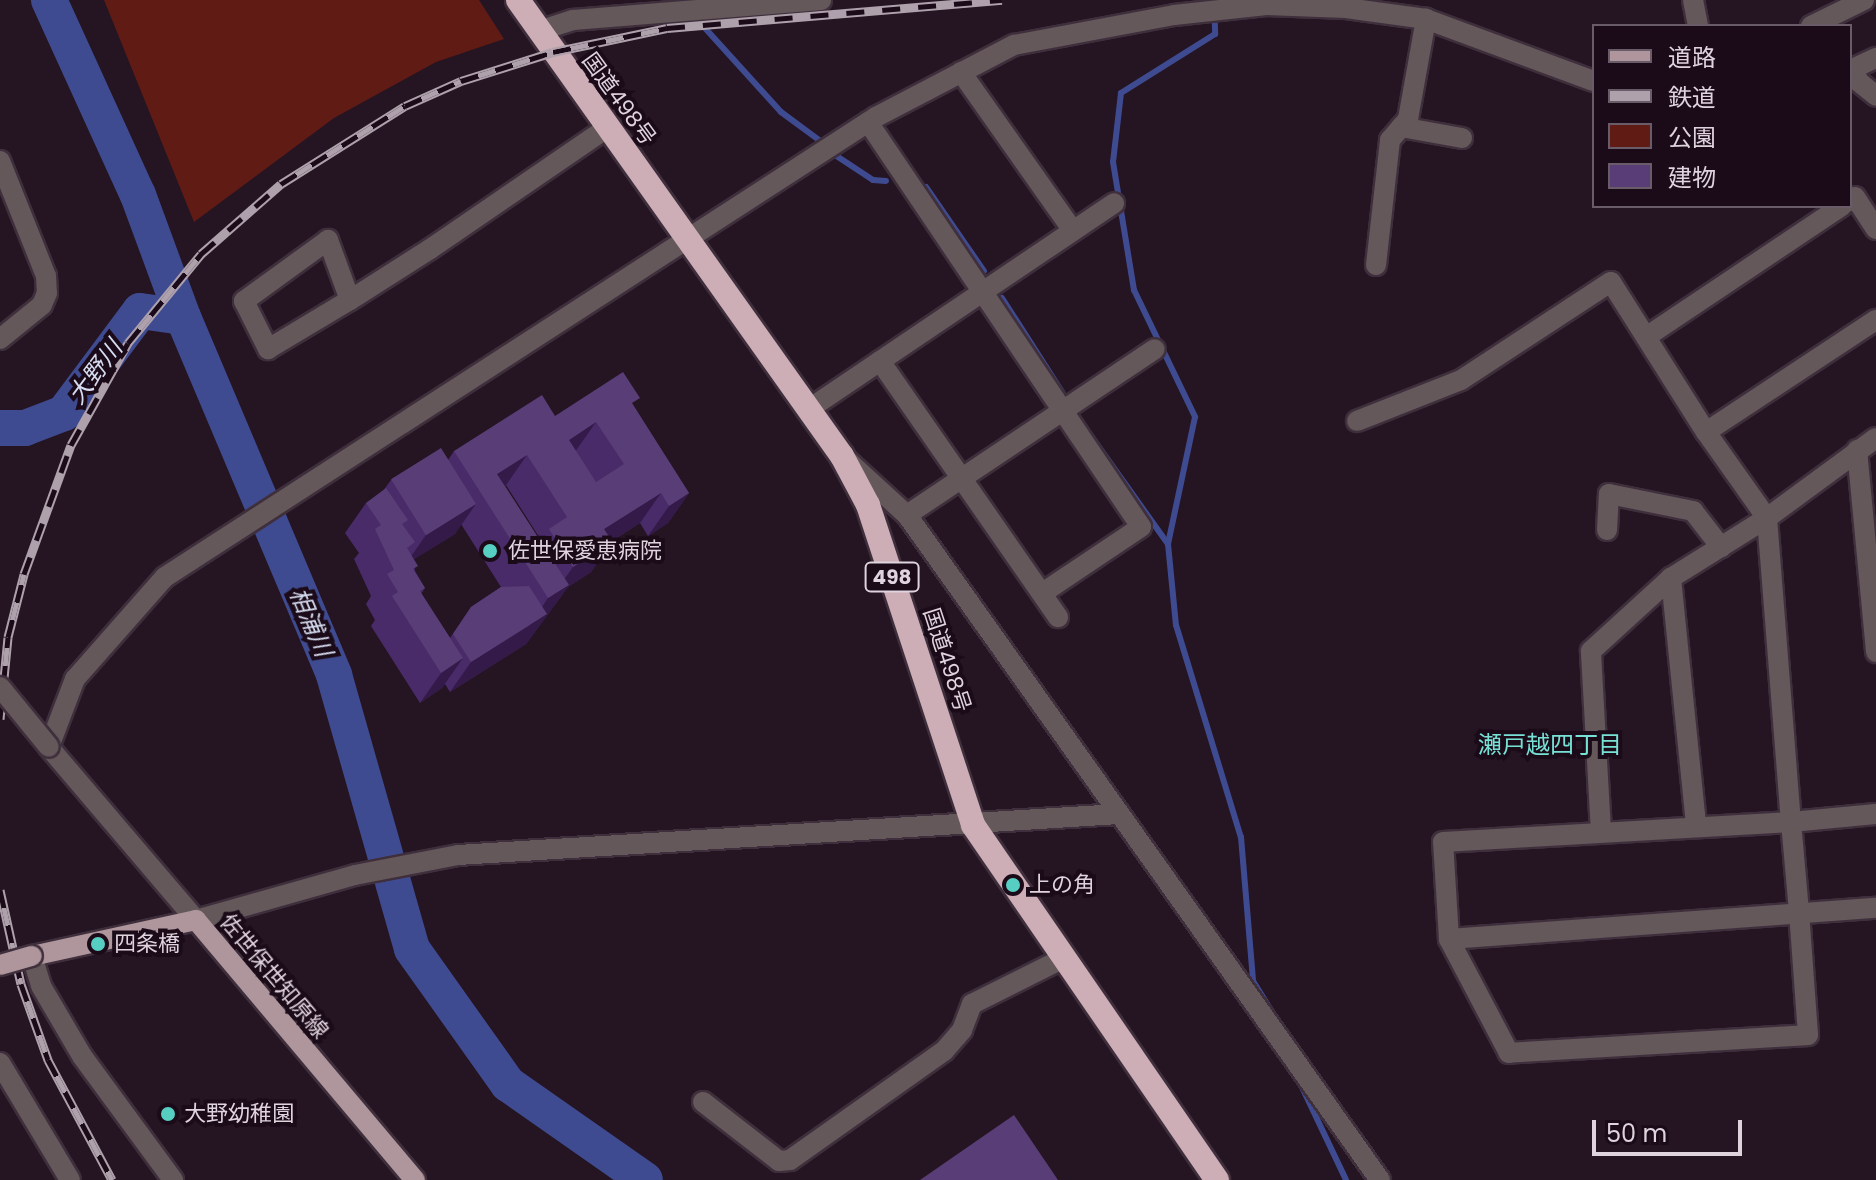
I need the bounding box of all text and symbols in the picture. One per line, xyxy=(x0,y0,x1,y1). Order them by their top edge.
legend xyxy=(1592,24,1852,208)
text: 道路 xyxy=(1668,41,1716,74)
street label: 国道498号 xyxy=(577,48,661,150)
text: 鉄道 xyxy=(1668,81,1716,114)
text: 公園 xyxy=(1668,121,1716,154)
text: 建物 xyxy=(1668,161,1716,194)
water label: 大野川 xyxy=(62,335,128,409)
place label: 佐世保愛恵病院 xyxy=(508,538,662,564)
marker: 佐世保愛恵病院 xyxy=(479,540,501,562)
road number: 498 xyxy=(864,561,920,593)
water label: 相浦川 xyxy=(284,583,338,661)
street label: 国道498号 xyxy=(918,605,976,715)
district label: 瀬戸越四丁目 xyxy=(1478,731,1622,759)
place label: 上の角 xyxy=(1029,872,1095,898)
marker: 上の角 xyxy=(1004,876,1022,894)
street label: 佐世保世知原線 xyxy=(214,909,334,1043)
place label: 四条橋 xyxy=(114,931,180,957)
marker: 四条橋 xyxy=(89,935,107,953)
place label: 大野幼稚園 xyxy=(184,1101,294,1127)
scale bar xyxy=(1596,1104,1746,1154)
marker: 大野幼稚園 xyxy=(159,1105,177,1123)
text: 50 m xyxy=(1606,1117,1667,1150)

